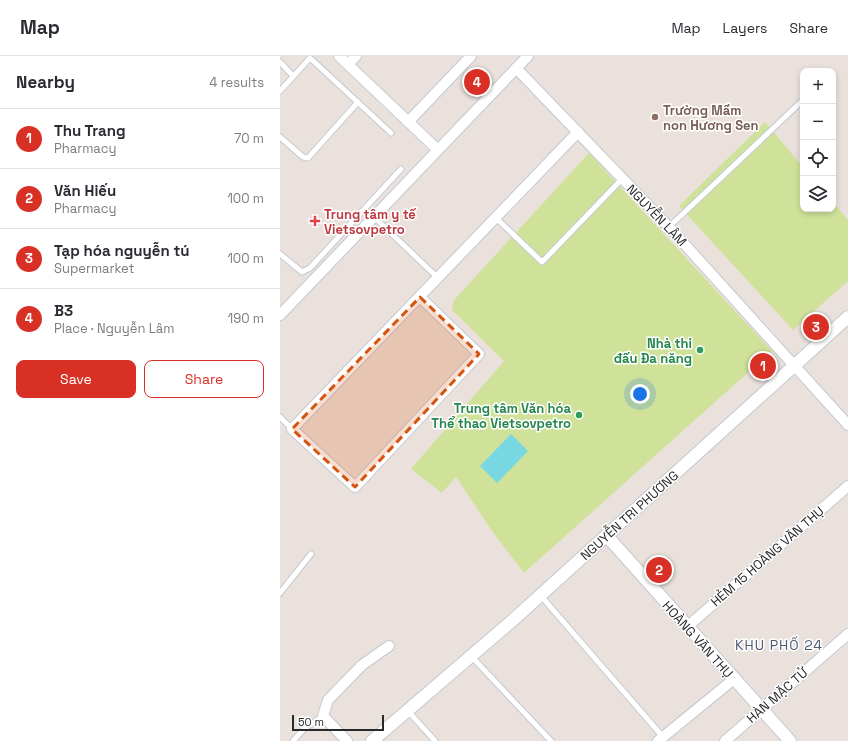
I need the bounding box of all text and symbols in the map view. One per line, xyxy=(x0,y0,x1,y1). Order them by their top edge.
text: Map xyxy=(20,15,60,40)
text: Map xyxy=(671,19,701,37)
text: Layers xyxy=(723,19,767,37)
text: Share xyxy=(789,19,828,37)
pin: 4 xyxy=(464,67,490,97)
map controls xyxy=(800,68,836,212)
button: + xyxy=(800,68,836,104)
text: Nearby xyxy=(16,71,75,93)
text: 4 results xyxy=(209,74,264,91)
place label: Trường Mầm non Hương Sen xyxy=(663,102,759,134)
button: − xyxy=(800,104,836,140)
marker: Trường Mầm non Hương Sen xyxy=(650,112,660,122)
text: Thu Trang xyxy=(54,121,126,140)
text: 1 xyxy=(26,130,32,147)
text: 70 m xyxy=(234,130,264,147)
text: Pharmacy xyxy=(54,140,116,157)
button: locate xyxy=(800,140,836,176)
button: layers xyxy=(800,176,836,212)
street label: NGUYỄN LÂM xyxy=(623,179,692,250)
text: Văn Hiếu xyxy=(54,181,116,200)
text: 2 xyxy=(25,190,33,207)
text: 100 m xyxy=(227,190,264,207)
text: Pharmacy xyxy=(54,200,116,217)
place label: Trung tâm y tế Vietsovpetro xyxy=(324,206,416,238)
marker: Trung tâm y tế Vietsovpetro xyxy=(309,215,321,227)
text: Tạp hóa nguyễn tú xyxy=(54,241,190,260)
text: 3 xyxy=(25,250,33,267)
text: 100 m xyxy=(227,250,264,267)
text: Supermarket xyxy=(54,260,135,277)
text: B3 xyxy=(54,301,73,320)
text: 4 xyxy=(25,310,33,327)
text: 190 m xyxy=(228,310,264,327)
pin: 3 xyxy=(803,312,829,342)
text: Place · Nguyễn Lâm xyxy=(54,320,175,337)
place label: Nhà thi đấu Đa năng xyxy=(614,335,692,367)
marker: Nhà thi đấu Đa năng xyxy=(695,345,705,355)
pin: 1 xyxy=(750,351,776,381)
button: Save xyxy=(16,360,136,398)
button: Share xyxy=(144,360,264,398)
your location xyxy=(630,384,650,404)
place label: Trung tâm Văn hóa Thể thao Vietsovpetro xyxy=(431,400,571,432)
marker: Trung tâm Văn hóa Thể thao Vietsovpetro xyxy=(574,410,584,420)
street label: NGUYỄN TRI PHƯƠNG xyxy=(575,465,682,564)
street label: HẺM 15 HOÀNG VĂN THỤ xyxy=(707,502,828,610)
pin: 2 xyxy=(646,555,672,585)
street label: HOÀNG VĂN THỤ xyxy=(659,597,737,681)
district label: KHU PHỐ 24 xyxy=(735,636,823,654)
street label: HÀN MẶC TỬ xyxy=(743,663,812,727)
scale bar xyxy=(292,713,384,732)
text: 50 m xyxy=(298,715,324,729)

